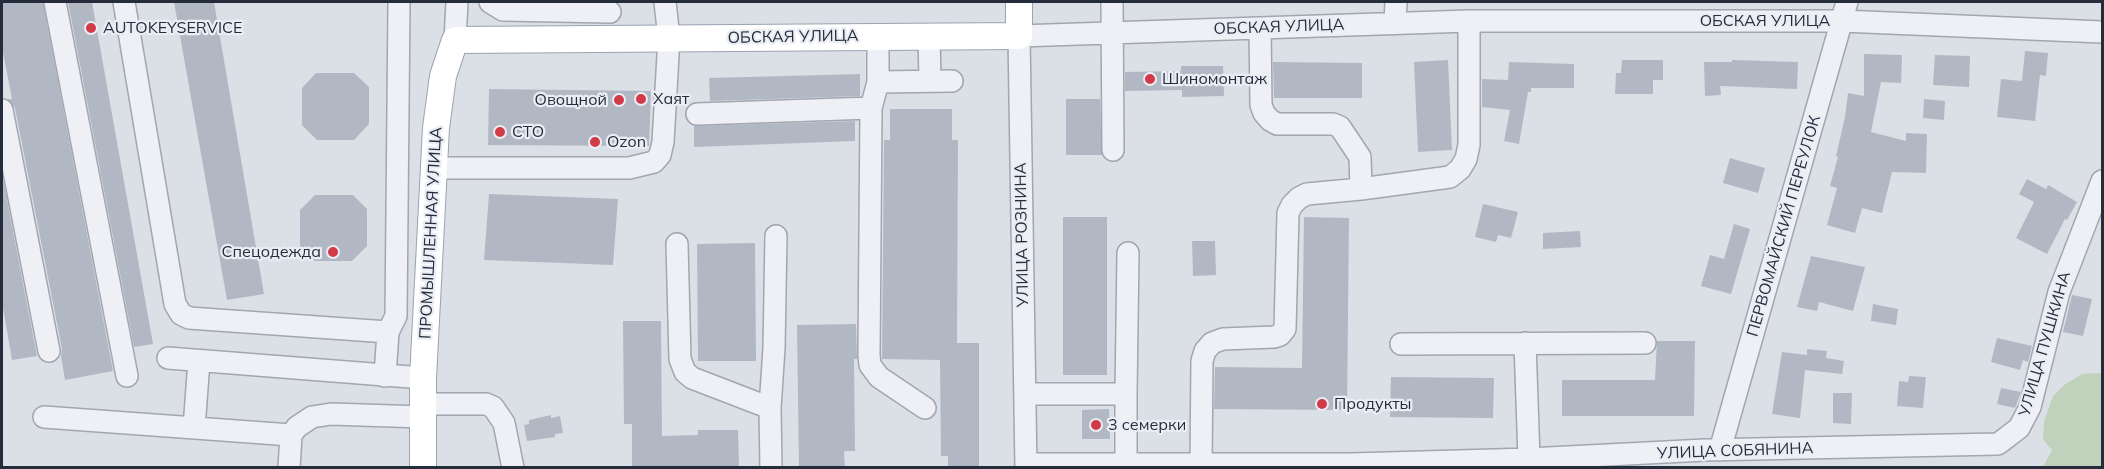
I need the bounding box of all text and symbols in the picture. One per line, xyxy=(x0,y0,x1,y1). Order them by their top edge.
street label: ОБСКАЯ УЛИЦА xyxy=(1700,11,1830,31)
street label: ОБСКАЯ УЛИЦА xyxy=(1213,15,1345,39)
place label: AUTOKEYSERVICE xyxy=(103,18,242,38)
marker: AUTOKEYSERVICE xyxy=(84,21,98,35)
street label: ОБСКАЯ УЛИЦА xyxy=(728,26,858,48)
place label: Шиномонтаж xyxy=(1162,69,1267,89)
marker: Шиномонтаж xyxy=(1143,72,1157,86)
place label: Хаят xyxy=(653,89,689,109)
place label: Овощной xyxy=(535,90,607,110)
marker: Хаят xyxy=(634,92,648,106)
marker: Овощной xyxy=(612,93,626,107)
street label: ПЕРВОМАЙСКИЙ ПЕРЕУЛОК xyxy=(1743,113,1825,339)
place label: СТО xyxy=(512,122,544,142)
marker: СТО xyxy=(493,125,507,139)
street label: ПРОМЫШЛЕННАЯ УЛИЦА xyxy=(416,126,446,340)
place label: Ozon xyxy=(607,132,646,152)
marker: Ozon xyxy=(588,135,602,149)
street label: УЛИЦА РОЗНИНА xyxy=(1011,162,1033,308)
place label: Спецодежда xyxy=(222,242,321,262)
marker: Спецодежда xyxy=(326,245,340,259)
street label: УЛИЦА ПУШКИНА xyxy=(2015,269,2075,419)
place label: Продукты xyxy=(1334,394,1411,414)
marker: Продукты xyxy=(1315,397,1329,411)
place label: 3 семерки xyxy=(1108,415,1186,435)
marker: 3 семерки xyxy=(1089,418,1103,432)
street label: УЛИЦА СОБЯНИНА xyxy=(1656,439,1814,463)

